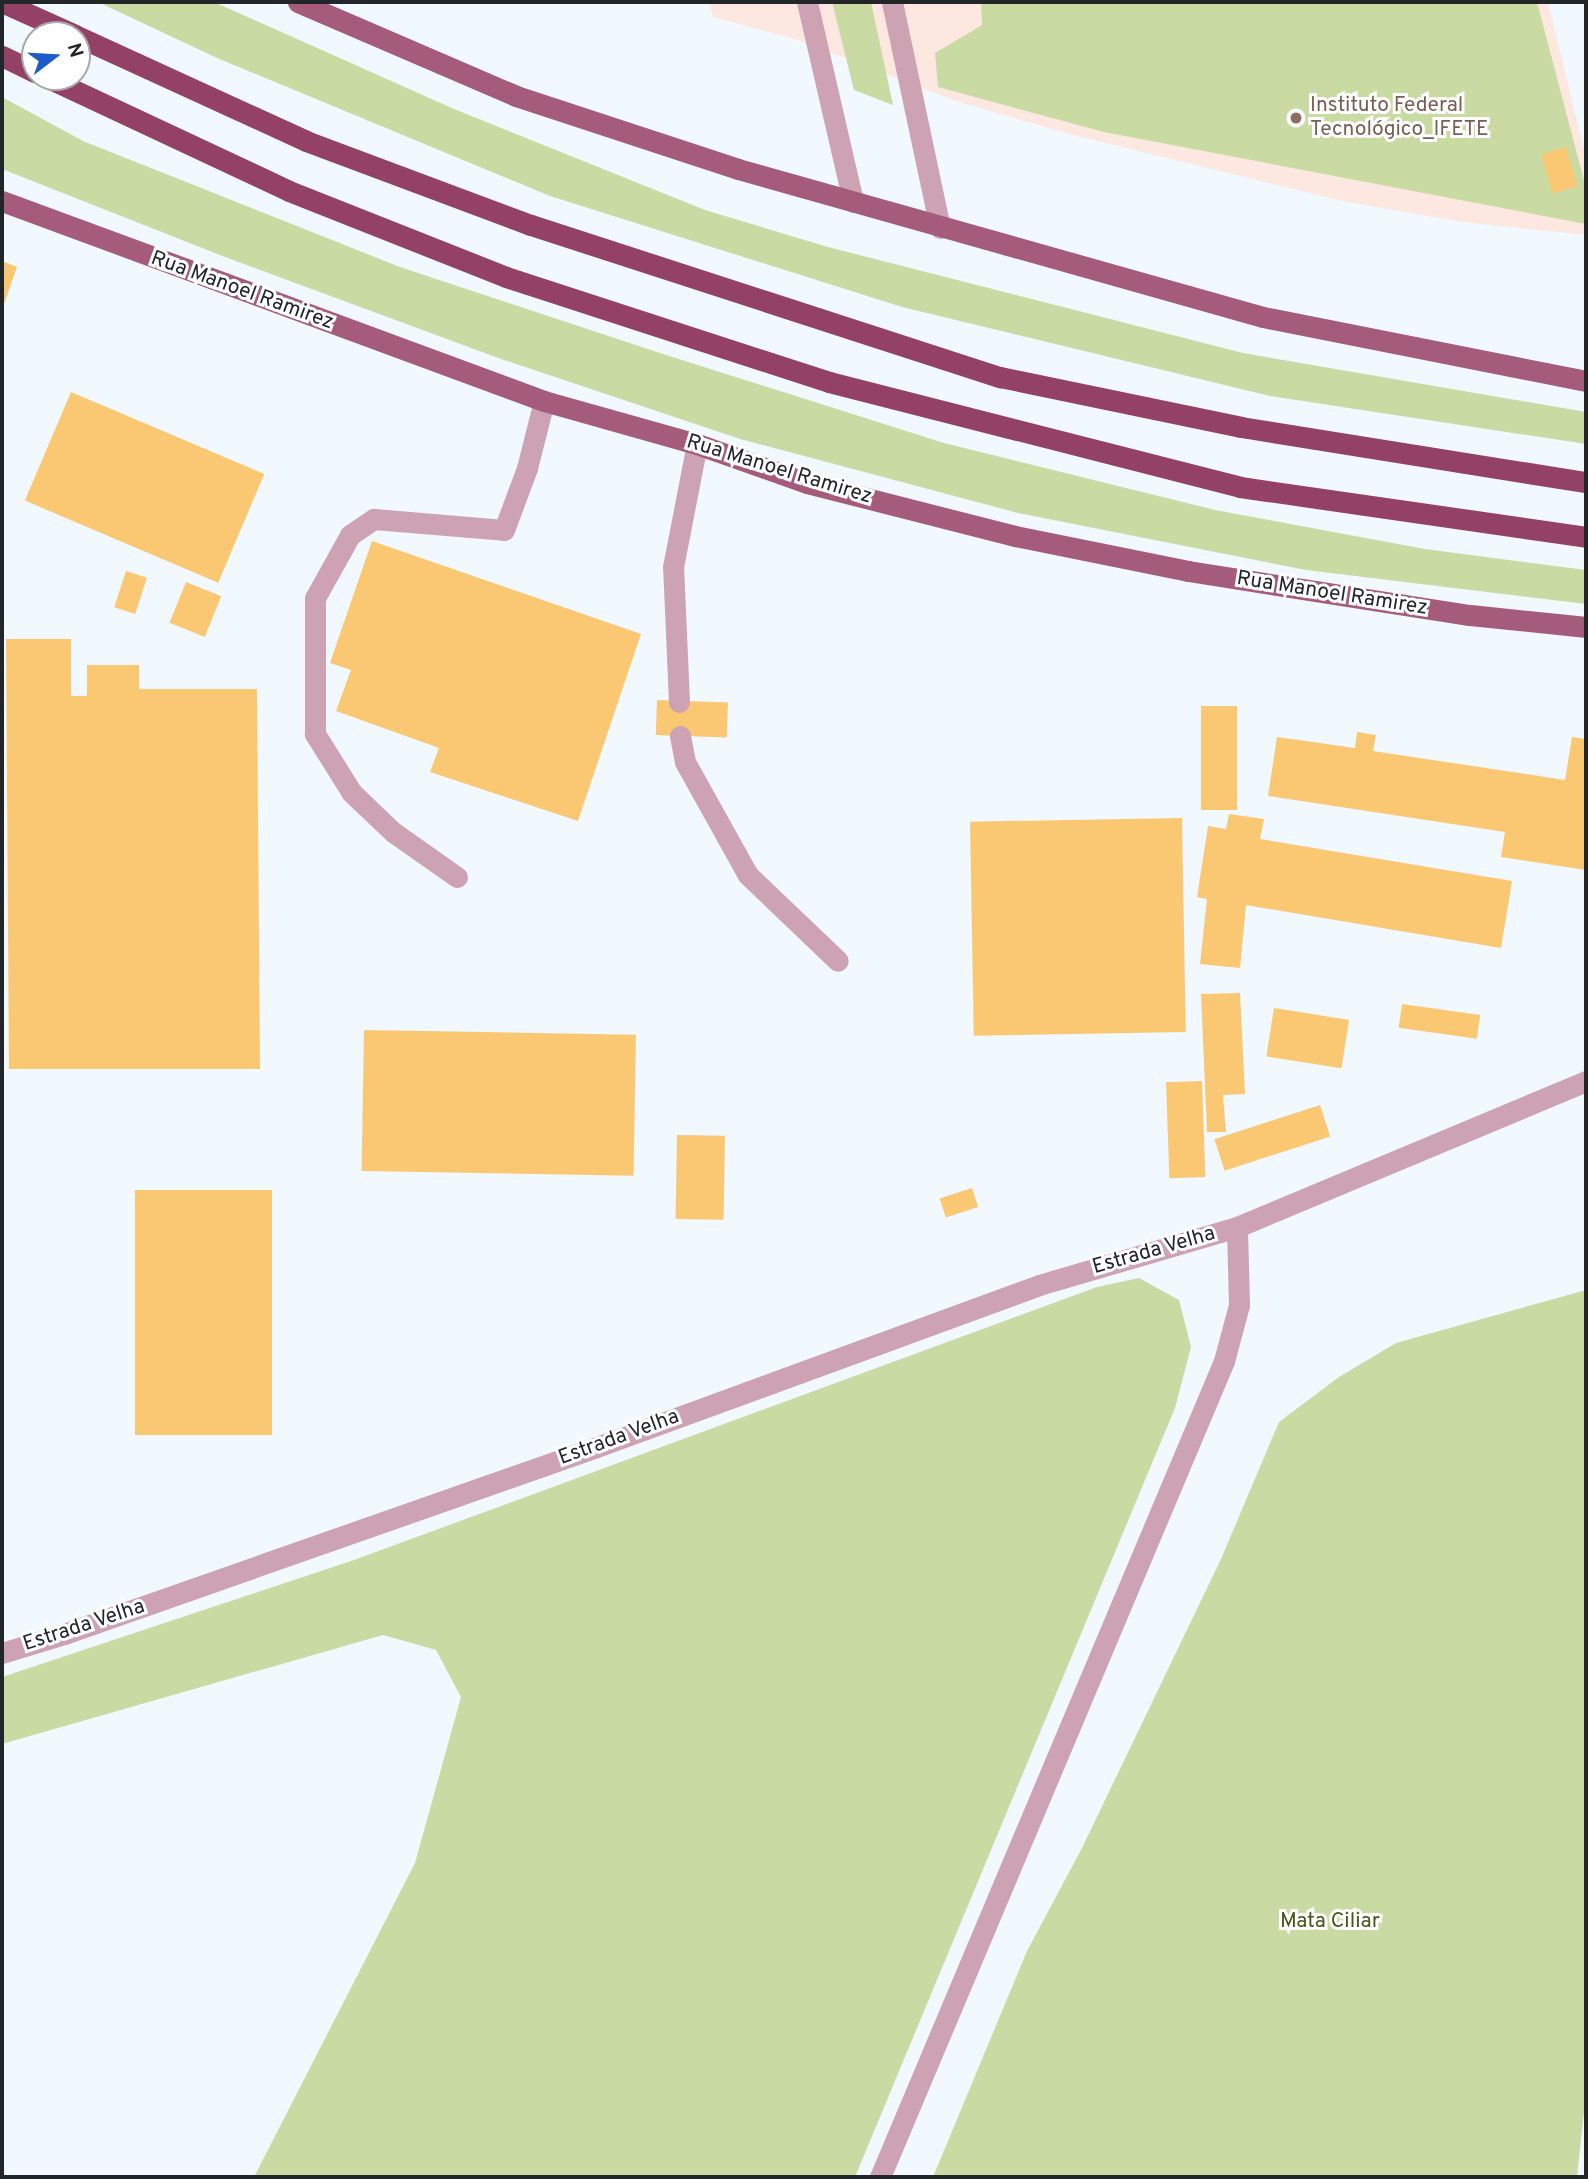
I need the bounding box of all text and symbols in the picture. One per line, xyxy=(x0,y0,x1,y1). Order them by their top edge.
north arrow xyxy=(21,21,91,91)
text: N xyxy=(61,40,88,60)
place label: Instituto Federal Tecnológico_IFETE xyxy=(1310,93,1488,143)
marker: Instituto Federal Tecnológico_IFETE xyxy=(1288,110,1304,126)
street label: Rua Manoel Ramirez xyxy=(147,246,337,336)
street label: Rua Manoel Ramirez xyxy=(683,430,875,510)
street label: Rua Manoel Ramirez xyxy=(1235,566,1429,622)
street label: Estrada Velha xyxy=(1089,1221,1219,1281)
street label: Estrada Velha xyxy=(555,1404,683,1472)
street label: Estrada Velha xyxy=(20,1594,148,1658)
park label: Mata Ciliar xyxy=(1280,1909,1380,1935)

